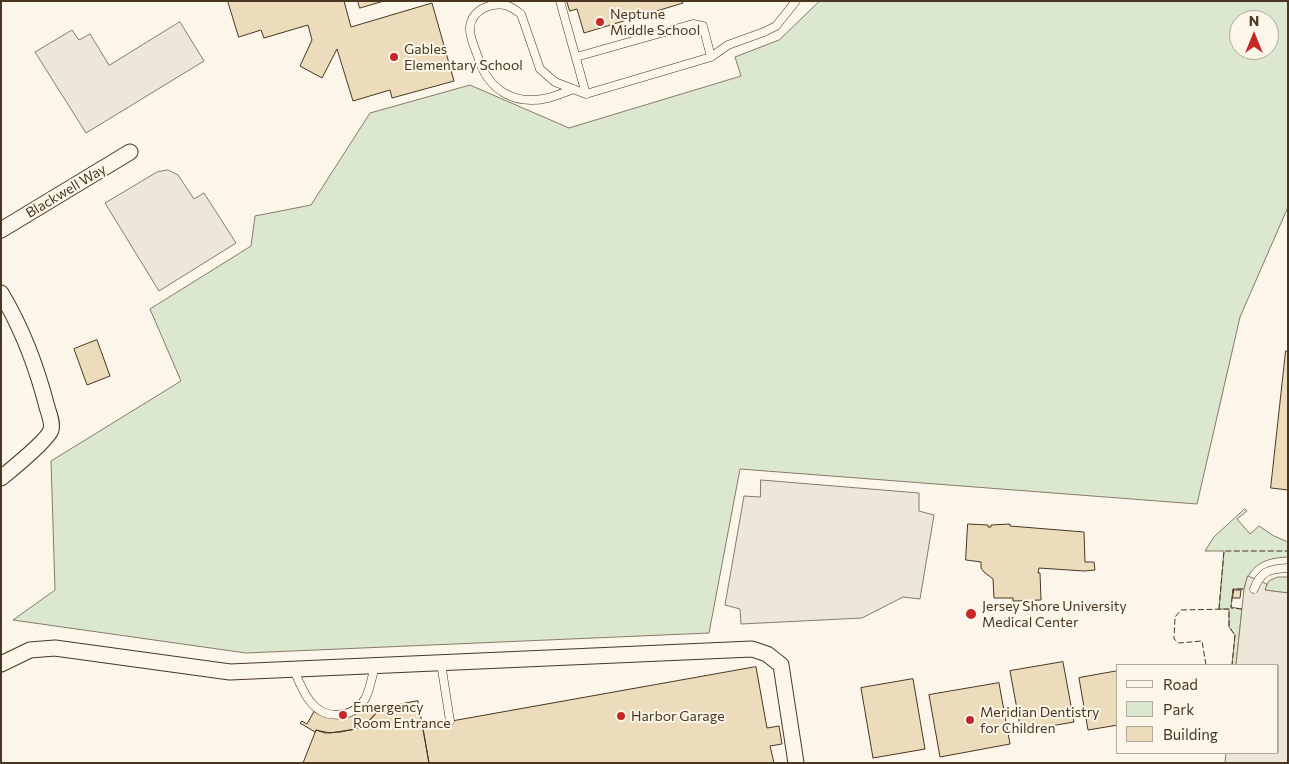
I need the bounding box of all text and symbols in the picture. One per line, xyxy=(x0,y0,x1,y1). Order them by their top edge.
place label: Neptune Middle School xyxy=(610,6,700,38)
north arrow xyxy=(1229,10,1279,60)
text: N xyxy=(1249,12,1259,29)
marker: Neptune Middle School xyxy=(594,16,606,28)
place label: Gables Elementary School xyxy=(404,41,523,74)
marker: Gables Elementary School xyxy=(388,51,400,63)
street label: Blackwell Way xyxy=(23,160,109,222)
place label: Jersey Shore University Medical Center xyxy=(982,598,1127,630)
marker: Jersey Shore University Medical Center xyxy=(964,607,978,621)
legend xyxy=(1116,664,1279,754)
text: Road xyxy=(1163,675,1198,693)
place label: Emergency Room Entrance xyxy=(353,699,451,732)
text: Park xyxy=(1163,700,1194,718)
place label: Meridian Dentistry for Children xyxy=(980,704,1100,736)
place label: Harbor Garage xyxy=(631,708,725,724)
marker: Emergency Room Entrance xyxy=(337,709,349,721)
marker: Harbor Garage xyxy=(615,710,627,722)
marker: Meridian Dentistry for Children xyxy=(964,714,976,726)
text: Building xyxy=(1163,725,1218,743)

